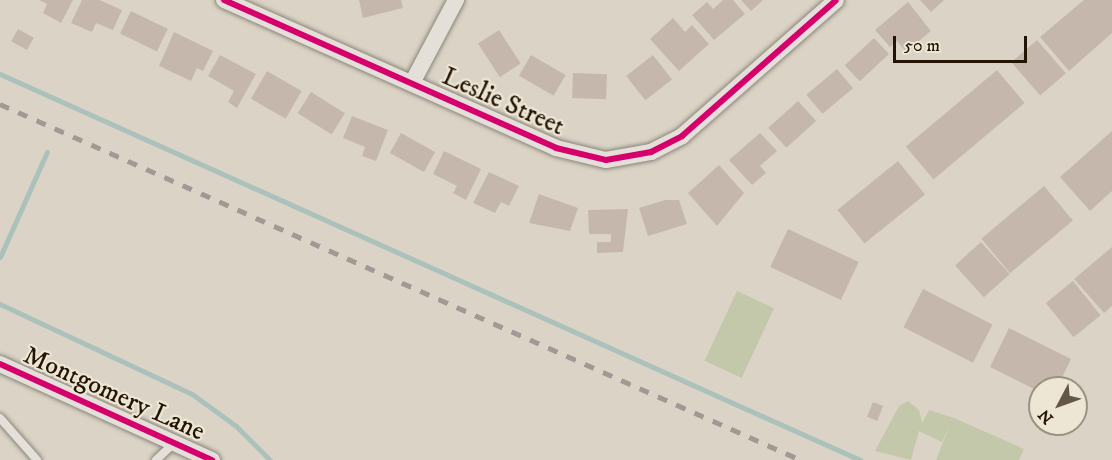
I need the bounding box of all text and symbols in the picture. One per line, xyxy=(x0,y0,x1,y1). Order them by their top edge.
scale bar xyxy=(896,24,1030,62)
text: 50 m xyxy=(904,35,940,57)
street label: Leslie Street xyxy=(437,61,569,143)
street label: Montgomery Lane xyxy=(19,340,209,448)
north arrow xyxy=(1028,376,1088,436)
text: N xyxy=(1034,405,1058,428)

